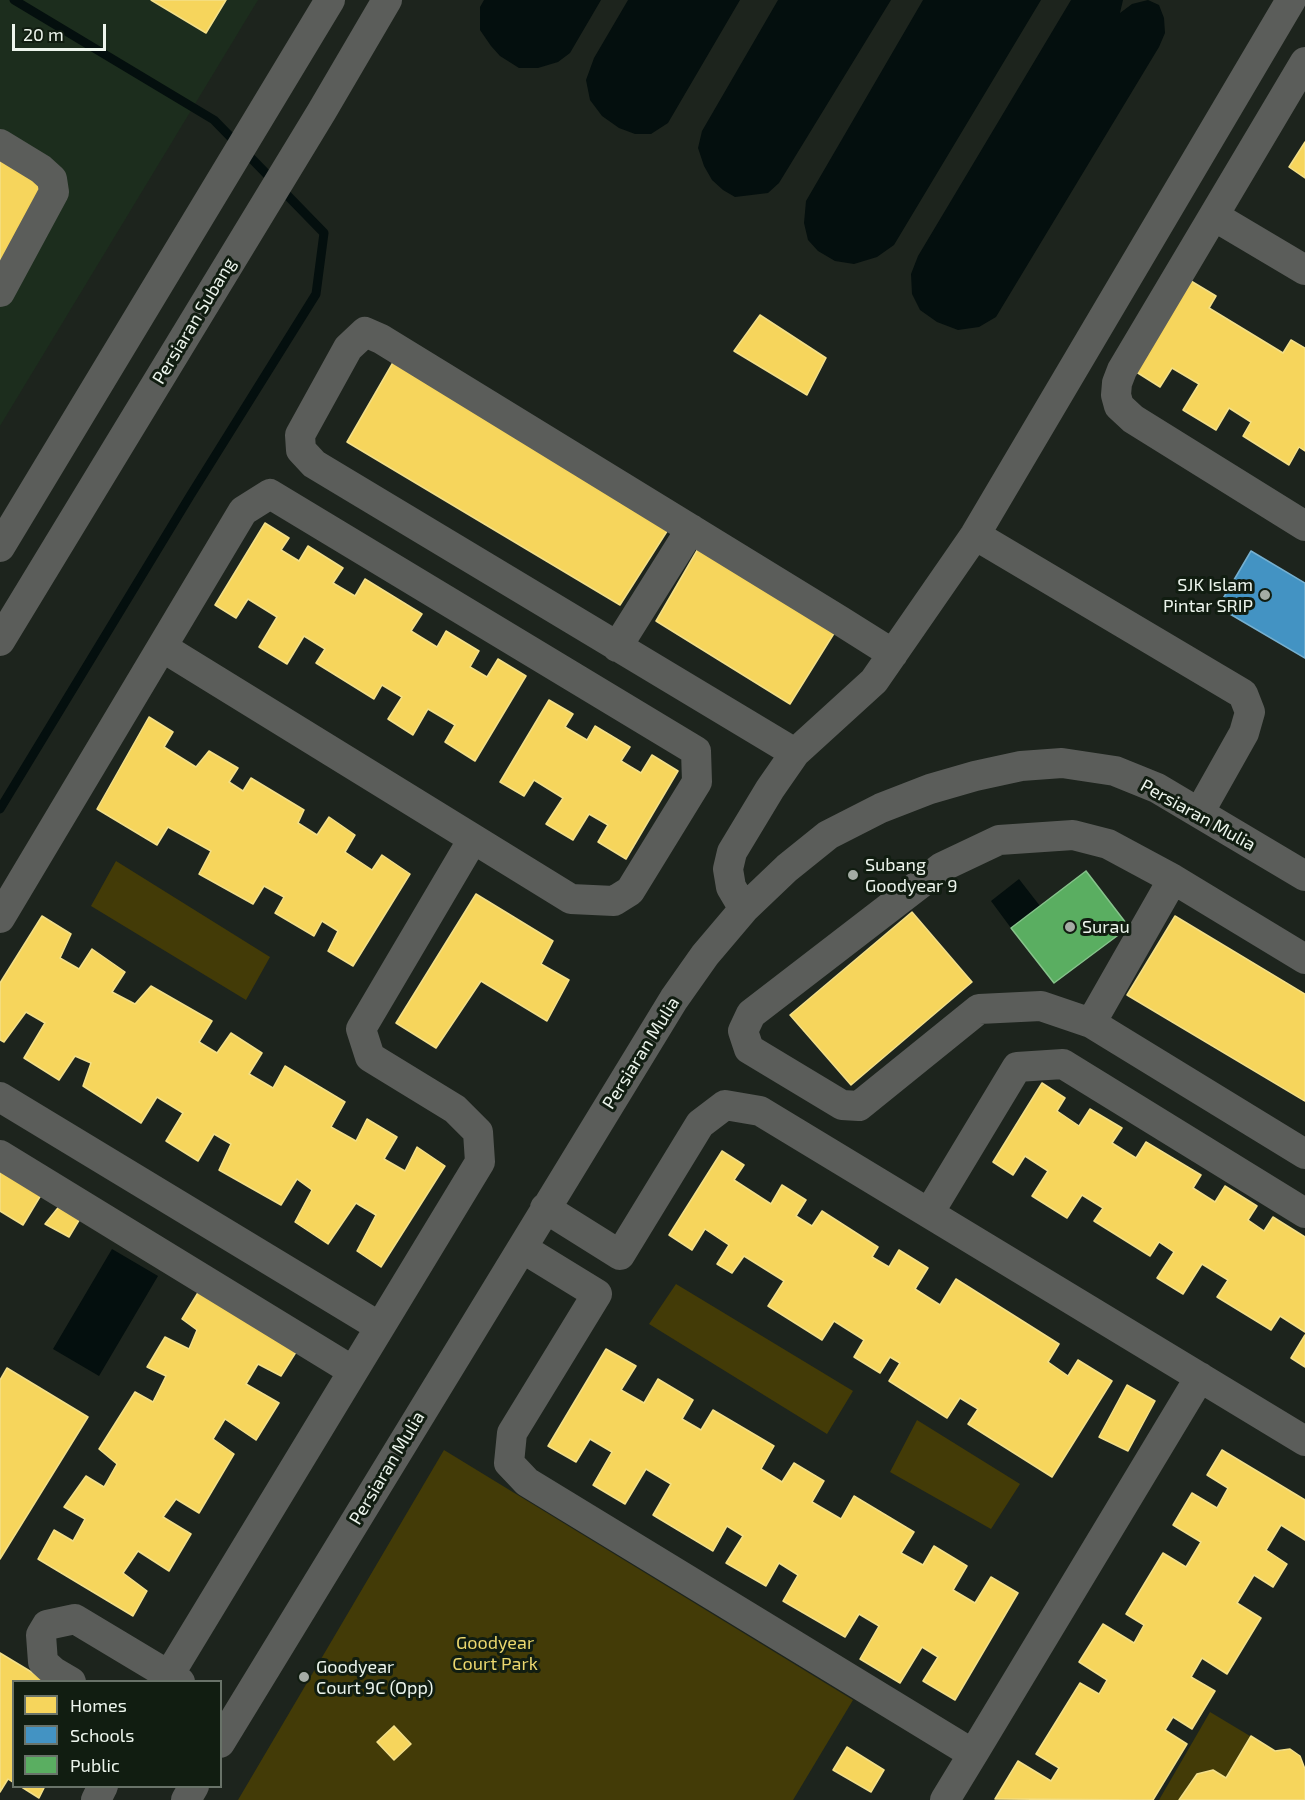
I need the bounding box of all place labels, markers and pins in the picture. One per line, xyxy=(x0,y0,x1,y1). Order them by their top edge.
place label: SJK Islam Pintar SRIP xyxy=(1163,574,1253,616)
marker: SJK Islam Pintar SRIP xyxy=(1258,588,1272,602)
place label: Subang Goodyear 9 xyxy=(865,854,958,896)
marker: Subang Goodyear 9 xyxy=(846,868,860,882)
place label: Surau xyxy=(1082,916,1130,938)
marker: Surau xyxy=(1063,920,1077,934)
place label: Goodyear Court 9C (Opp) xyxy=(316,1656,433,1698)
marker: Goodyear Court 9C (Opp) xyxy=(297,1670,311,1684)

